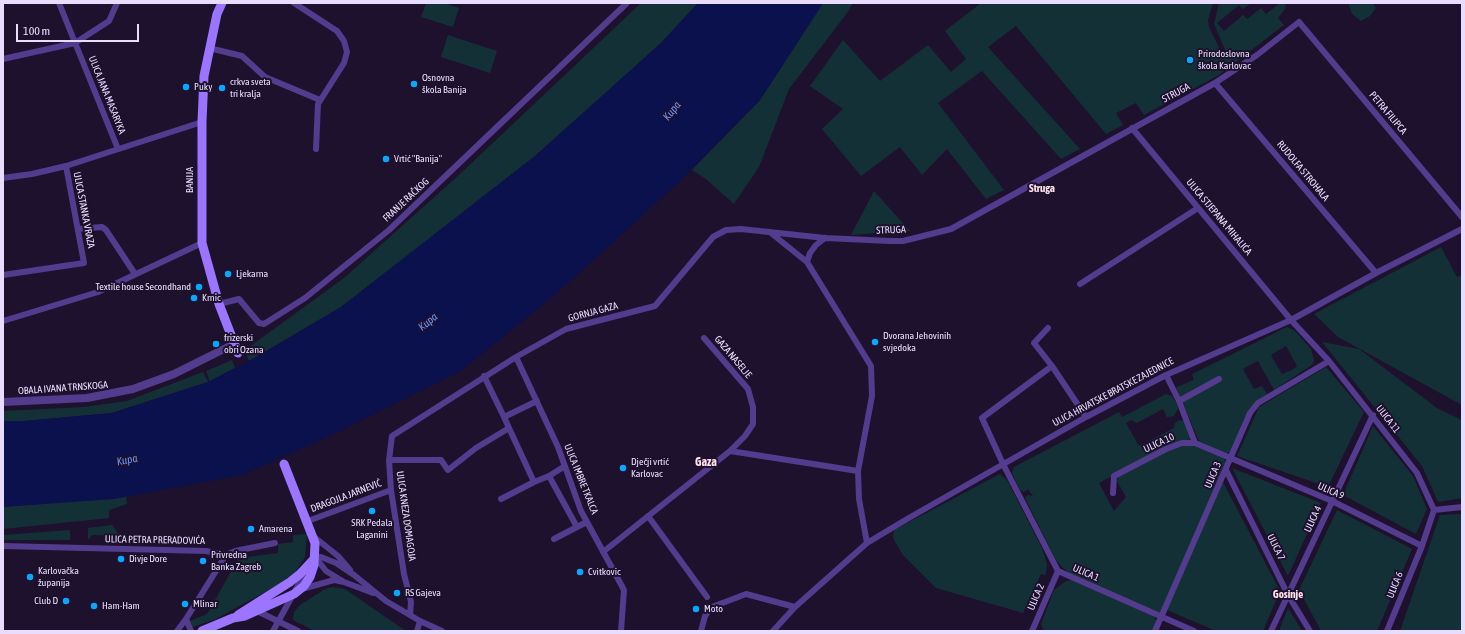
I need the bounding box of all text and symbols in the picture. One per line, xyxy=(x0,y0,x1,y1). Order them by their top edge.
scale bar xyxy=(18,16,141,42)
text: 100 m xyxy=(23,24,50,38)
place label: Prirodoslovna škola Karlovac xyxy=(1198,48,1251,72)
street label: ULICA JANA MASARYKA xyxy=(86,54,128,136)
marker: Prirodoslovna škola Karlovac xyxy=(1185,55,1195,65)
place label: Osnovna škola Banija xyxy=(422,72,467,96)
place label: crkva sveta tri kralja xyxy=(230,76,271,100)
marker: Osnovna škola Banija xyxy=(409,79,419,89)
place label: Puky xyxy=(194,81,212,93)
street label: STRUGA xyxy=(1160,81,1192,105)
marker: Puky xyxy=(181,82,191,92)
marker: crkva sveta tri kralja xyxy=(217,83,227,93)
street label: PETRA FILIPCA xyxy=(1367,89,1409,137)
water label: Kupa xyxy=(660,99,684,123)
street label: RUDOLFA STROHALA xyxy=(1274,138,1332,204)
place label: Vrtić "Banija" xyxy=(394,153,442,165)
marker: Vrtić "Banija" xyxy=(381,154,391,164)
street label: BANIJA xyxy=(184,167,196,193)
street label: ULICA STANKA VRAZA xyxy=(71,171,97,249)
street label: FRANJE RAČKOG xyxy=(380,176,432,224)
street label: ULICA STJEPANA MIHALIĆA xyxy=(1184,176,1254,258)
district label: Struga xyxy=(1029,182,1055,196)
street label: STRUGA xyxy=(876,223,906,237)
place label: Ljekarna xyxy=(236,268,268,280)
marker: Ljekarna xyxy=(223,269,233,279)
place label: Textile house Secondhand xyxy=(96,281,191,293)
marker: Textile house Secondhand xyxy=(194,282,204,292)
place label: Krnic xyxy=(202,292,221,304)
marker: Krnic xyxy=(189,293,199,303)
street label: GORNJA GAZA xyxy=(567,300,619,324)
water label: Kupa xyxy=(416,310,440,334)
place label: Dvorana Jehovinih svjedoka xyxy=(883,330,951,354)
place label: frizerski obri Ozana xyxy=(224,332,264,356)
street label: GAZA NASELJE xyxy=(712,333,754,381)
marker: Dvorana Jehovinih svjedoka xyxy=(870,337,880,347)
marker: frizerski obri Ozana xyxy=(211,339,221,349)
street label: ULICA HRVATSKE BRATSKE ZAJEDNICE xyxy=(1051,355,1175,429)
street label: OBALA IVANA TRNSKOGA xyxy=(18,379,108,397)
street label: ULICA 11 xyxy=(1373,403,1403,435)
street label: ULICA 10 xyxy=(1142,431,1176,455)
street label: ULICA IMBRE TKALCA xyxy=(561,442,601,516)
water label: Kupa xyxy=(115,452,139,468)
district label: Gaza xyxy=(695,455,717,469)
place label: Dječji vrtić Karlovac xyxy=(631,456,669,480)
street label: ULICA 3 xyxy=(1202,460,1224,490)
marker: Dječji vrtić Karlovac xyxy=(618,463,628,473)
street label: ULICA KNEZA DOMAGOJA xyxy=(394,470,418,562)
street label: DRAGOJLA JARNEVIĆ xyxy=(309,477,383,515)
street label: ULICA 9 xyxy=(1316,480,1346,502)
street label: ULICA 4 xyxy=(1302,504,1324,534)
marker: SRK Pedala Laganini xyxy=(367,506,377,516)
place label: SRK Pedala Laganini xyxy=(351,517,393,540)
place label: Amarena xyxy=(259,523,293,535)
marker: Amarena xyxy=(246,524,256,534)
street label: ULICA 7 xyxy=(1265,532,1287,562)
street label: ULICA PETRA PRERADOVIĆA xyxy=(105,533,205,547)
place label: Privredna Banka Zagreb xyxy=(211,549,261,572)
place label: Divje Dore xyxy=(129,553,167,565)
marker: Divje Dore xyxy=(116,554,126,564)
marker: Privredna Banka Zagreb xyxy=(198,556,208,566)
street label: ULICA 1 xyxy=(1071,562,1101,584)
place label: Karlovačka županija xyxy=(38,565,79,588)
place label: Cvitkovic xyxy=(588,566,621,578)
marker: Cvitkovic xyxy=(575,567,585,577)
street label: ULICA 6 xyxy=(1384,570,1406,600)
marker: Karlovačka županija xyxy=(25,572,35,582)
street label: ULICA 2 xyxy=(1025,582,1047,612)
place label: RS Gajeva xyxy=(405,587,441,599)
marker: RS Gajeva xyxy=(392,588,402,598)
district label: Gosinje xyxy=(1273,588,1303,602)
place label: Club D xyxy=(34,595,58,607)
marker: Club D xyxy=(61,596,71,606)
place label: Mlinar xyxy=(193,598,217,610)
marker: Mlinar xyxy=(180,599,190,609)
place label: Ham-Ham xyxy=(102,600,140,612)
marker: Ham-Ham xyxy=(89,601,99,611)
place label: Moto xyxy=(704,603,723,615)
marker: Moto xyxy=(691,604,701,614)

